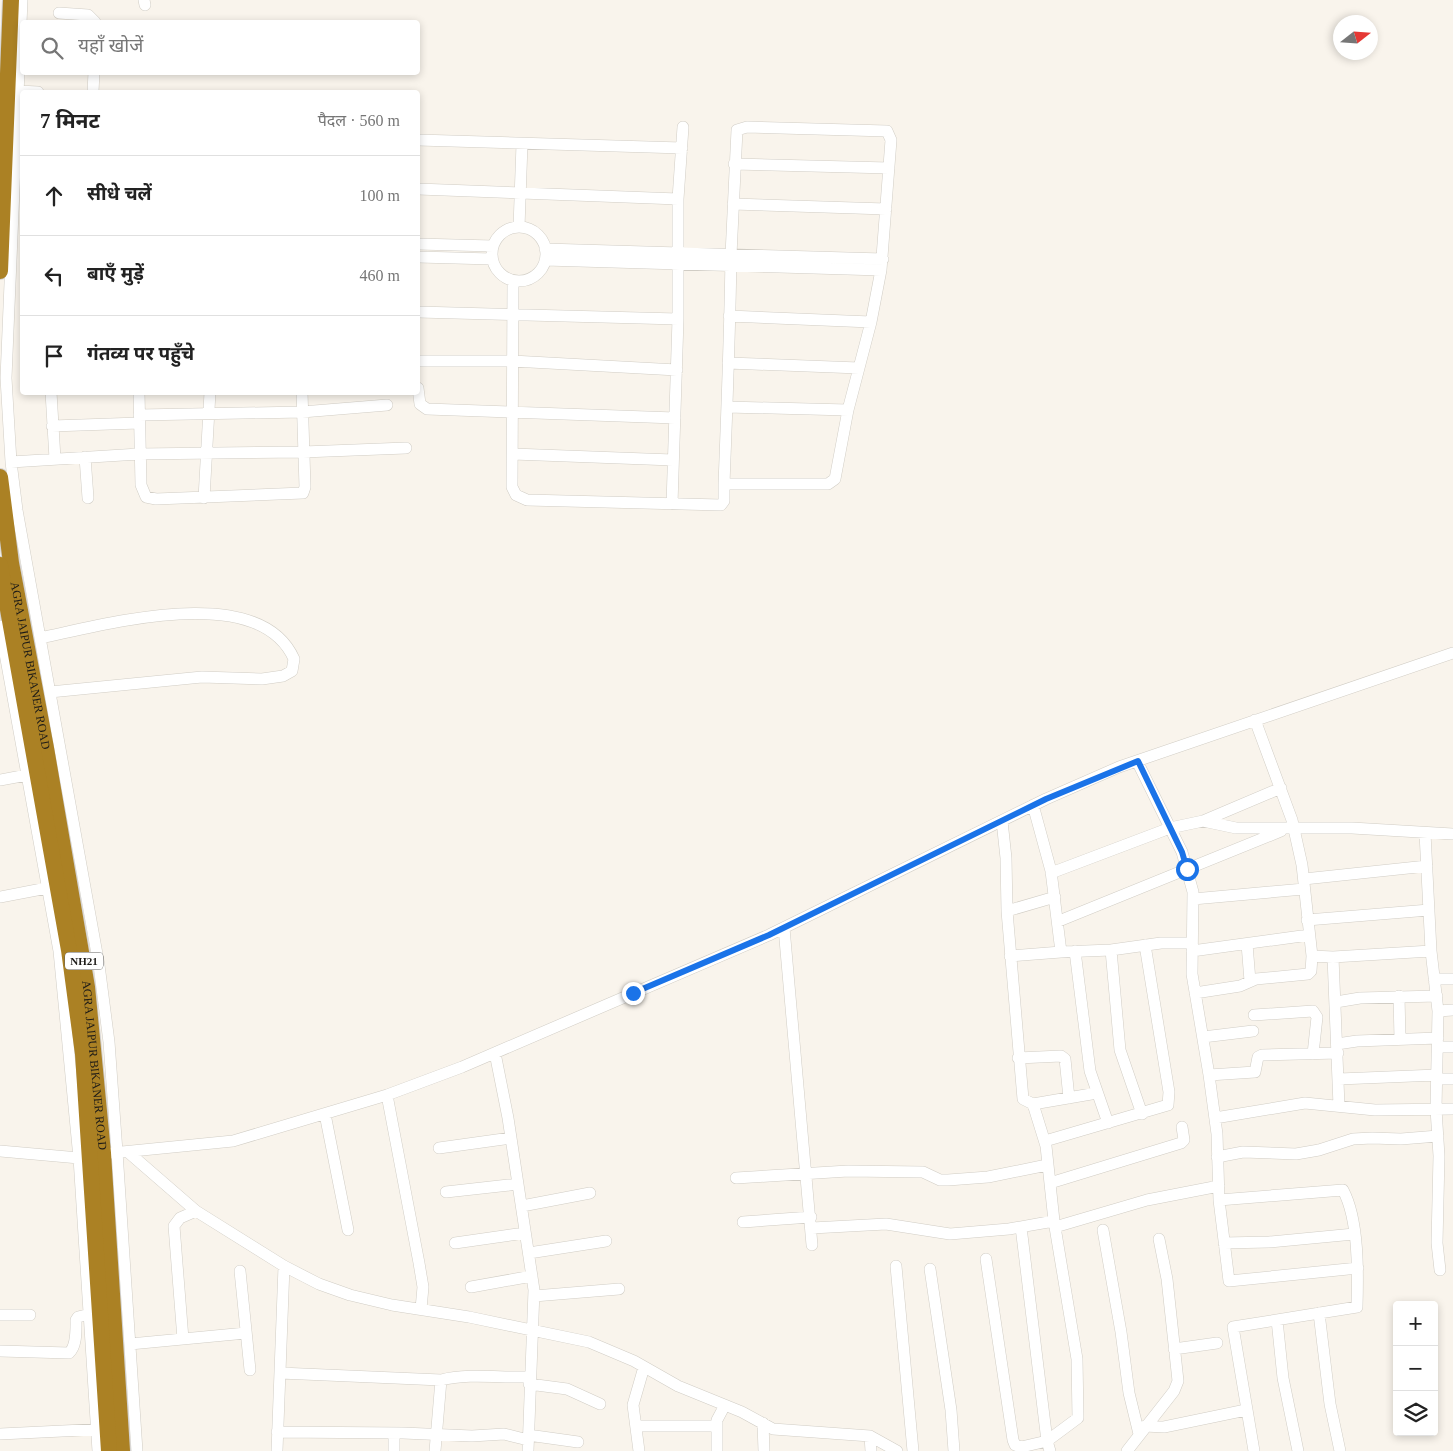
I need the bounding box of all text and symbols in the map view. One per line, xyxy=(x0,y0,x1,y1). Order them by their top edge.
north arrow xyxy=(1333,15,1378,60)
search box xyxy=(20,20,420,75)
icon: search xyxy=(38,34,66,62)
text: यहाँ खोजें xyxy=(78,35,143,56)
text: 7 मिनट xyxy=(40,109,100,133)
text: पैदल · 560 m xyxy=(318,112,400,129)
icon: ahead xyxy=(40,182,68,210)
text: सीधे चलें xyxy=(87,183,152,204)
text: 100 m xyxy=(360,187,400,204)
icon: left xyxy=(40,262,68,290)
text: बाएँ मुड़ें xyxy=(87,263,144,284)
text: 460 m xyxy=(360,267,400,284)
icon: arrive xyxy=(40,342,68,370)
text: गंतव्य पर पहुँचे xyxy=(87,343,194,364)
street label: AGRA JAIPUR BIKANER ROAD xyxy=(8,580,53,751)
route start xyxy=(1176,858,1199,881)
road number: NH21 xyxy=(65,952,103,969)
street label: AGRA JAIPUR BIKANER ROAD xyxy=(79,979,110,1151)
route end xyxy=(622,982,645,1005)
map controls xyxy=(1393,1301,1438,1436)
button: + xyxy=(1393,1301,1438,1346)
button: − xyxy=(1393,1346,1438,1391)
button: layers xyxy=(1393,1391,1438,1436)

